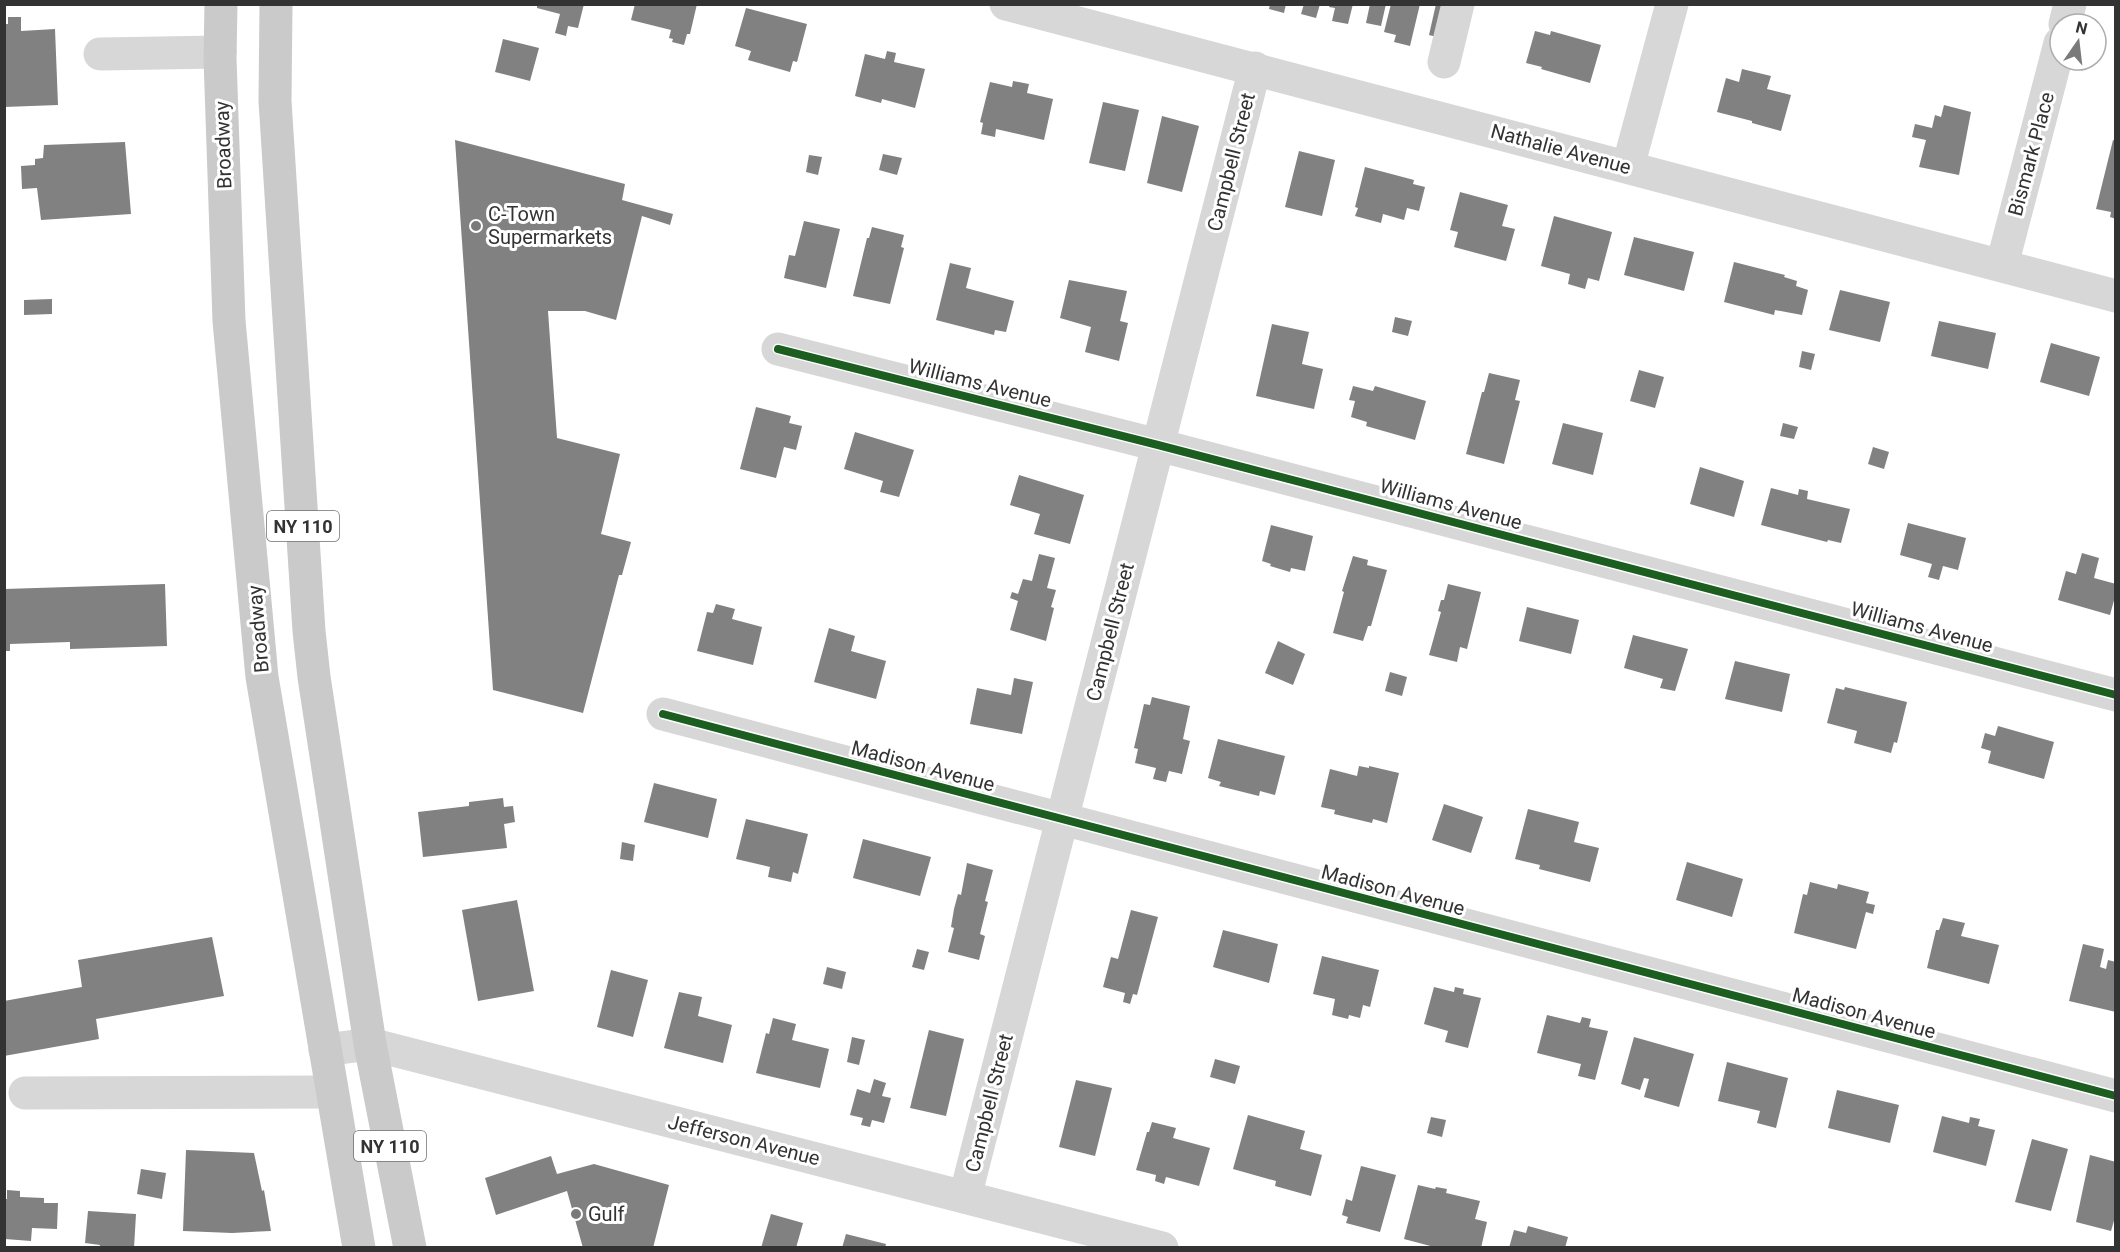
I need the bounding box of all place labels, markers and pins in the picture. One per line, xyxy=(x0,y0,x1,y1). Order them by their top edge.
place label: C‑Town Supermarkets xyxy=(488,202,612,249)
marker: C‑Town Supermarkets xyxy=(469,219,483,233)
place label: Gulf xyxy=(588,1202,625,1226)
marker: Gulf xyxy=(569,1207,583,1221)

